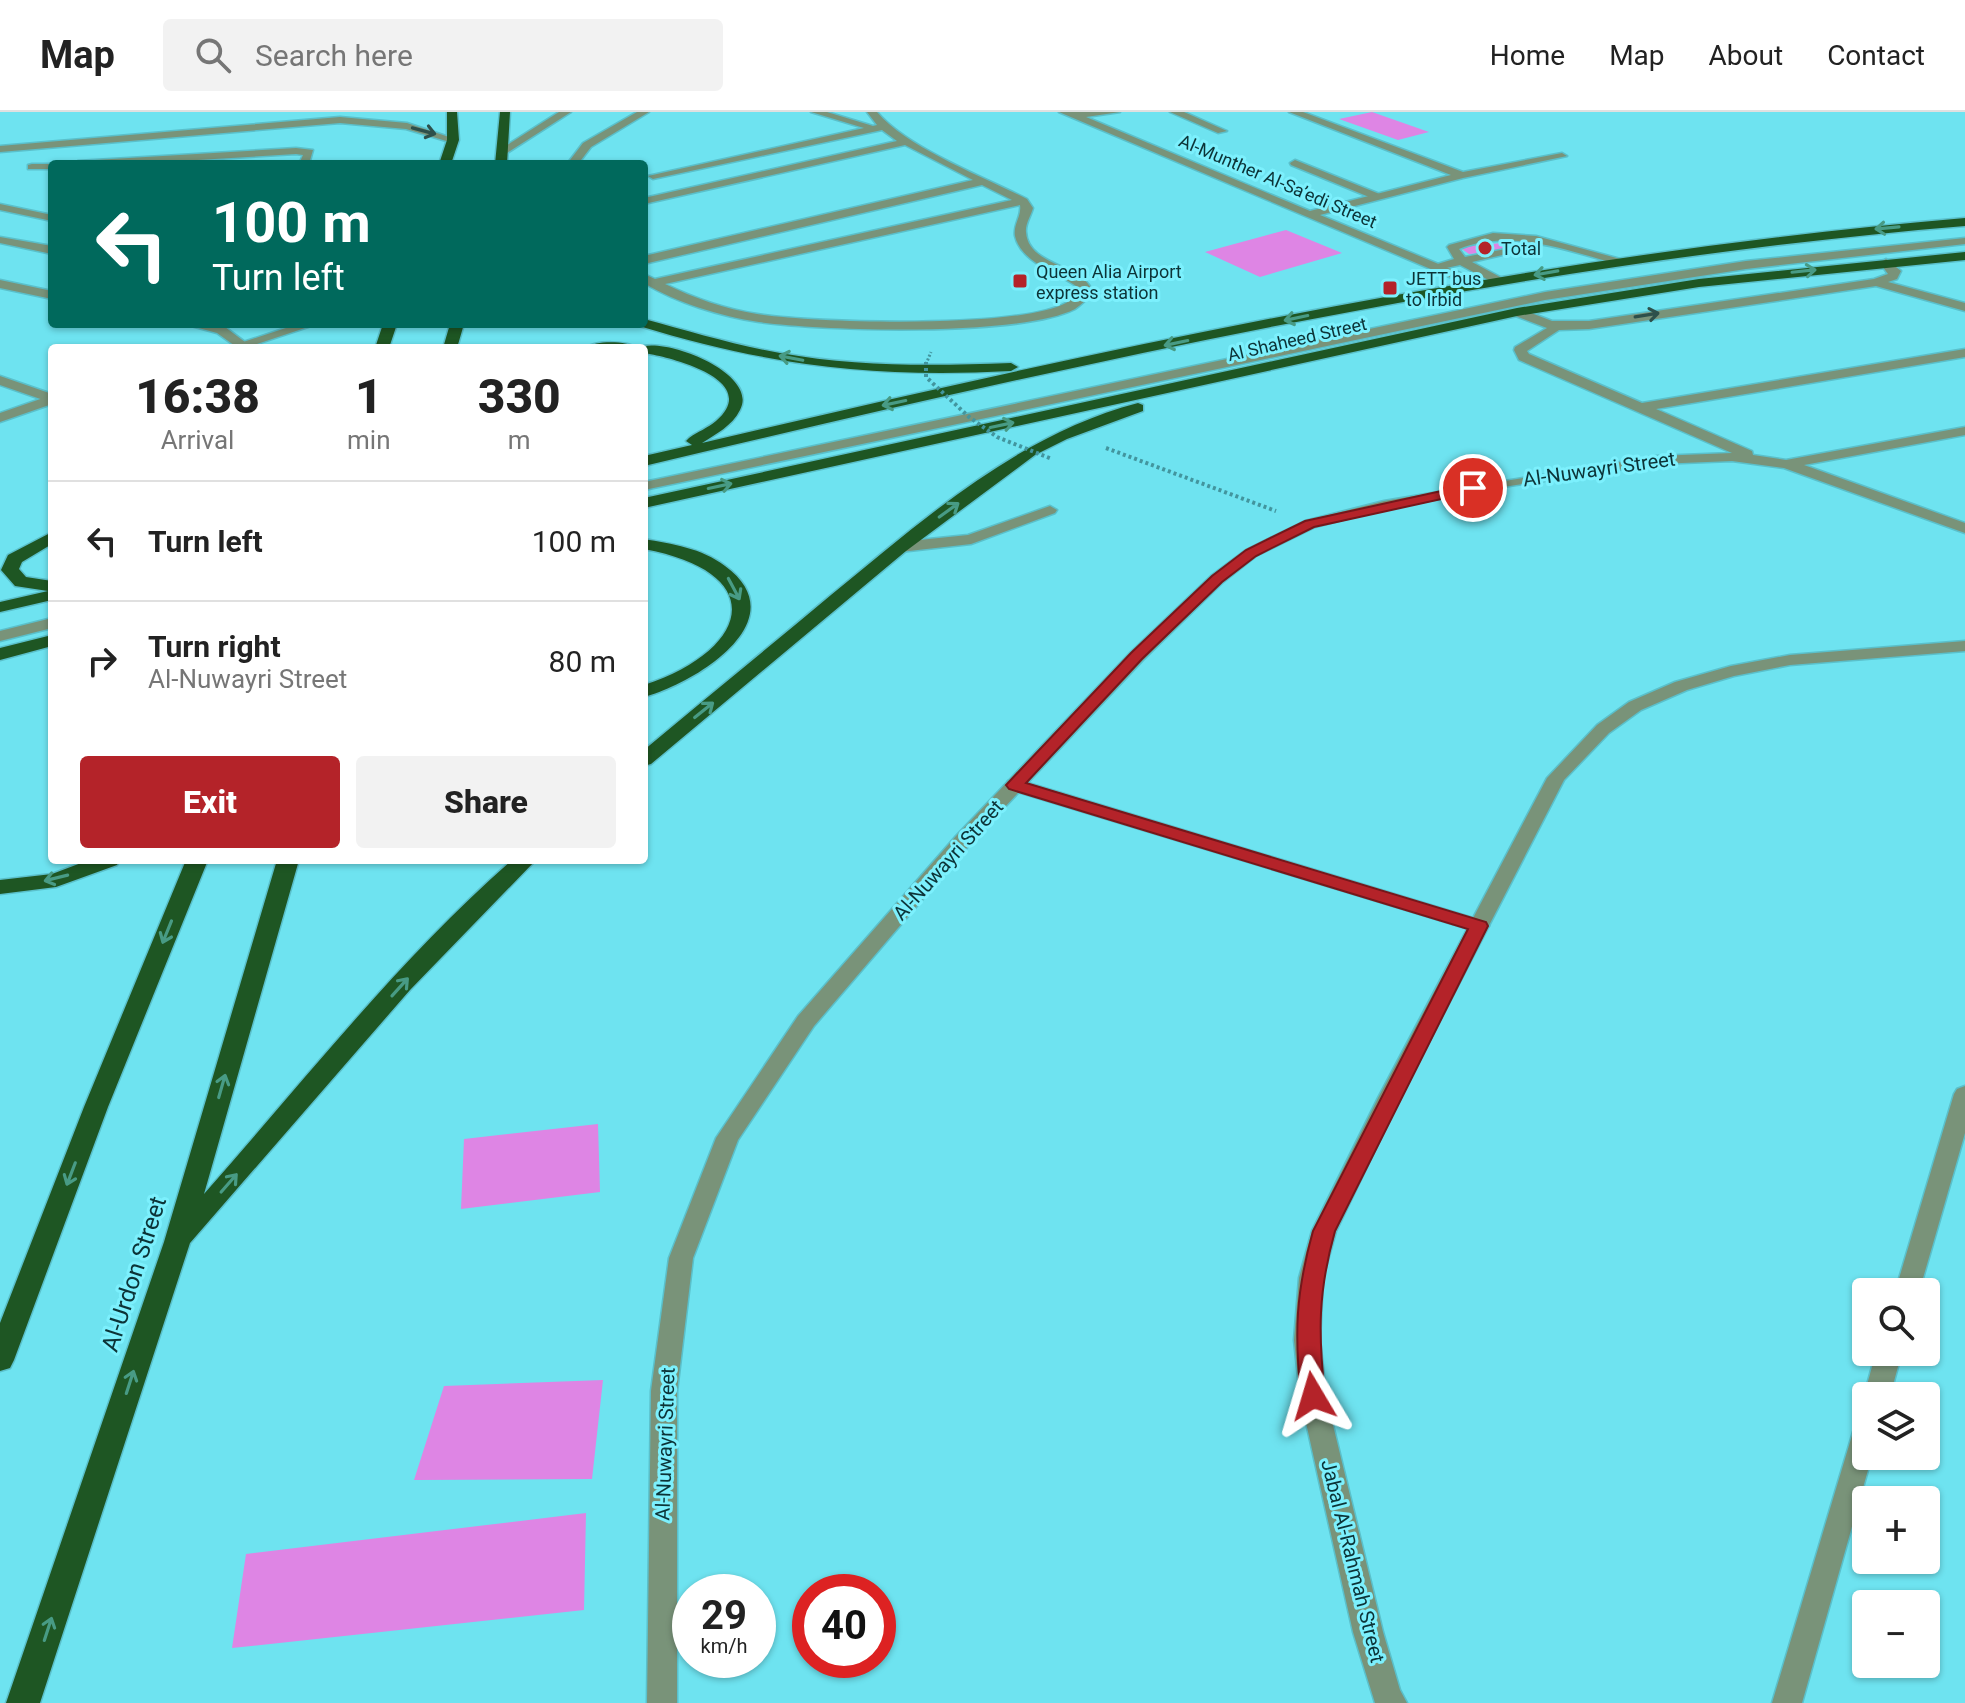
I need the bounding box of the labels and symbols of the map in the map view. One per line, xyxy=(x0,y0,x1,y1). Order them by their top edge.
one-way arrow xyxy=(411,124,437,139)
street label: Al-Munther Al-Sa’edi Street xyxy=(1176,130,1380,232)
one-way arrow xyxy=(1874,221,1901,236)
place label: Total xyxy=(1501,238,1541,259)
marker: Total xyxy=(1476,239,1494,257)
place label: Queen Alia Airport express station xyxy=(1036,261,1182,303)
one-way arrow xyxy=(1790,263,1816,278)
one-way arrow xyxy=(1534,266,1559,281)
place label: JETT bus to Irbid xyxy=(1406,268,1481,310)
marker: Queen Alia Airport express station xyxy=(1011,272,1029,290)
marker: JETT bus to Irbid xyxy=(1381,279,1399,297)
one-way arrow xyxy=(1634,307,1659,322)
one-way arrow xyxy=(1284,311,1310,326)
street label: Al Shaheed Street xyxy=(1225,313,1369,365)
one-way arrow xyxy=(1164,336,1189,351)
one-way arrow xyxy=(779,349,804,364)
one-way arrow xyxy=(882,396,907,411)
one-way arrow xyxy=(988,417,1014,432)
street label: Al-Nuwayri Street xyxy=(1521,446,1677,492)
pin xyxy=(1439,454,1507,522)
one-way arrow xyxy=(707,478,733,493)
one-way arrow xyxy=(937,502,959,518)
one-way arrow xyxy=(727,577,743,600)
one-way arrow xyxy=(694,702,715,720)
street label: Al-Nuwayri Street xyxy=(888,795,1008,925)
one-way arrow xyxy=(43,872,69,887)
one-way arrow xyxy=(159,919,173,944)
one-way arrow xyxy=(391,978,409,998)
one-way arrow xyxy=(216,1074,231,1099)
one-way arrow xyxy=(63,1161,77,1186)
one-way arrow xyxy=(219,1173,237,1193)
street label: Al-Urdon Street xyxy=(96,1193,172,1355)
position arrow xyxy=(1271,1354,1355,1438)
street label: Al-Nuwayri Street xyxy=(650,1367,680,1521)
one-way arrow xyxy=(124,1370,139,1395)
street label: Jabal Al-Rahmah Street xyxy=(1316,1457,1390,1665)
speed limit sign: 40 xyxy=(792,1574,896,1678)
one-way arrow xyxy=(42,1617,56,1642)

